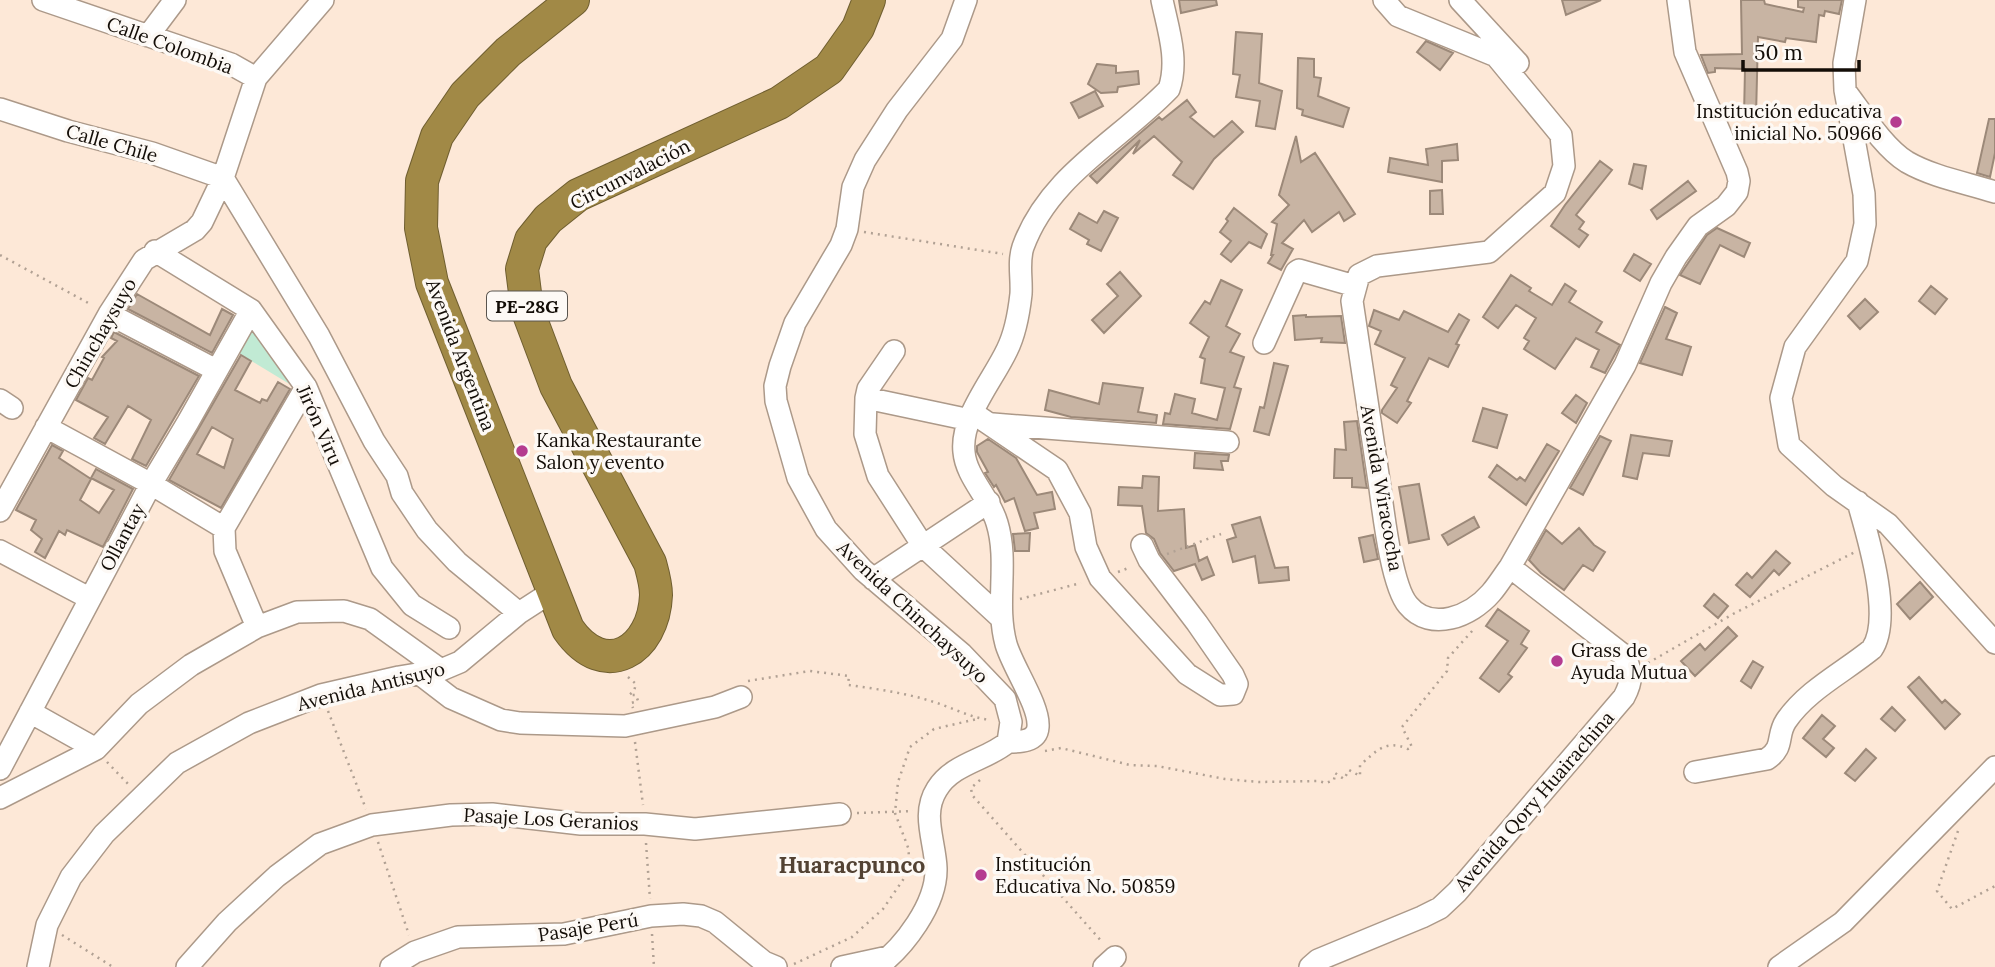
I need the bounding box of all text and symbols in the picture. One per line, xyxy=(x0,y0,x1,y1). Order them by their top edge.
street label: Calle Colombia xyxy=(104,11,237,79)
scale bar xyxy=(1743,28,1858,72)
text: 50 m xyxy=(1754,39,1803,66)
place label: Institución educativa inicial No. 50966 xyxy=(1696,99,1882,145)
marker: Institución educativa inicial No. 50966 xyxy=(1888,114,1904,130)
street label: Calle Chile xyxy=(63,118,161,168)
street label: Circunvalación xyxy=(566,133,694,215)
street label: Chinchaysuyo xyxy=(59,273,141,393)
street label: Avenida Argentina xyxy=(421,275,501,434)
road number: PE-28G xyxy=(487,292,567,320)
street label: Jirón Viru xyxy=(291,380,348,469)
street label: Avenida Wiracocha xyxy=(1355,402,1408,573)
place label: Kanka Restaurante Salon y evento xyxy=(536,428,702,474)
marker: Kanka Restaurante Salon y evento xyxy=(514,443,530,459)
street label: Ollantay xyxy=(94,499,150,575)
street label: Avenida Chinchaysuyo xyxy=(832,535,994,688)
place label: Grass de Ayuda Mutua xyxy=(1570,638,1688,684)
marker: Grass de Ayuda Mutua xyxy=(1549,653,1565,669)
street label: Avenida Antisuyo xyxy=(294,656,447,716)
street label: Avenida Qory Huairachina xyxy=(1448,706,1619,897)
street label: Pasaje Los Geranios xyxy=(463,802,639,836)
district label: Huaracpunco xyxy=(779,850,925,879)
place label: Institución Educativa No. 50859 xyxy=(995,852,1175,898)
marker: Institución Educativa No. 50859 xyxy=(973,867,989,883)
street label: Pasaje Perú xyxy=(536,907,640,947)

